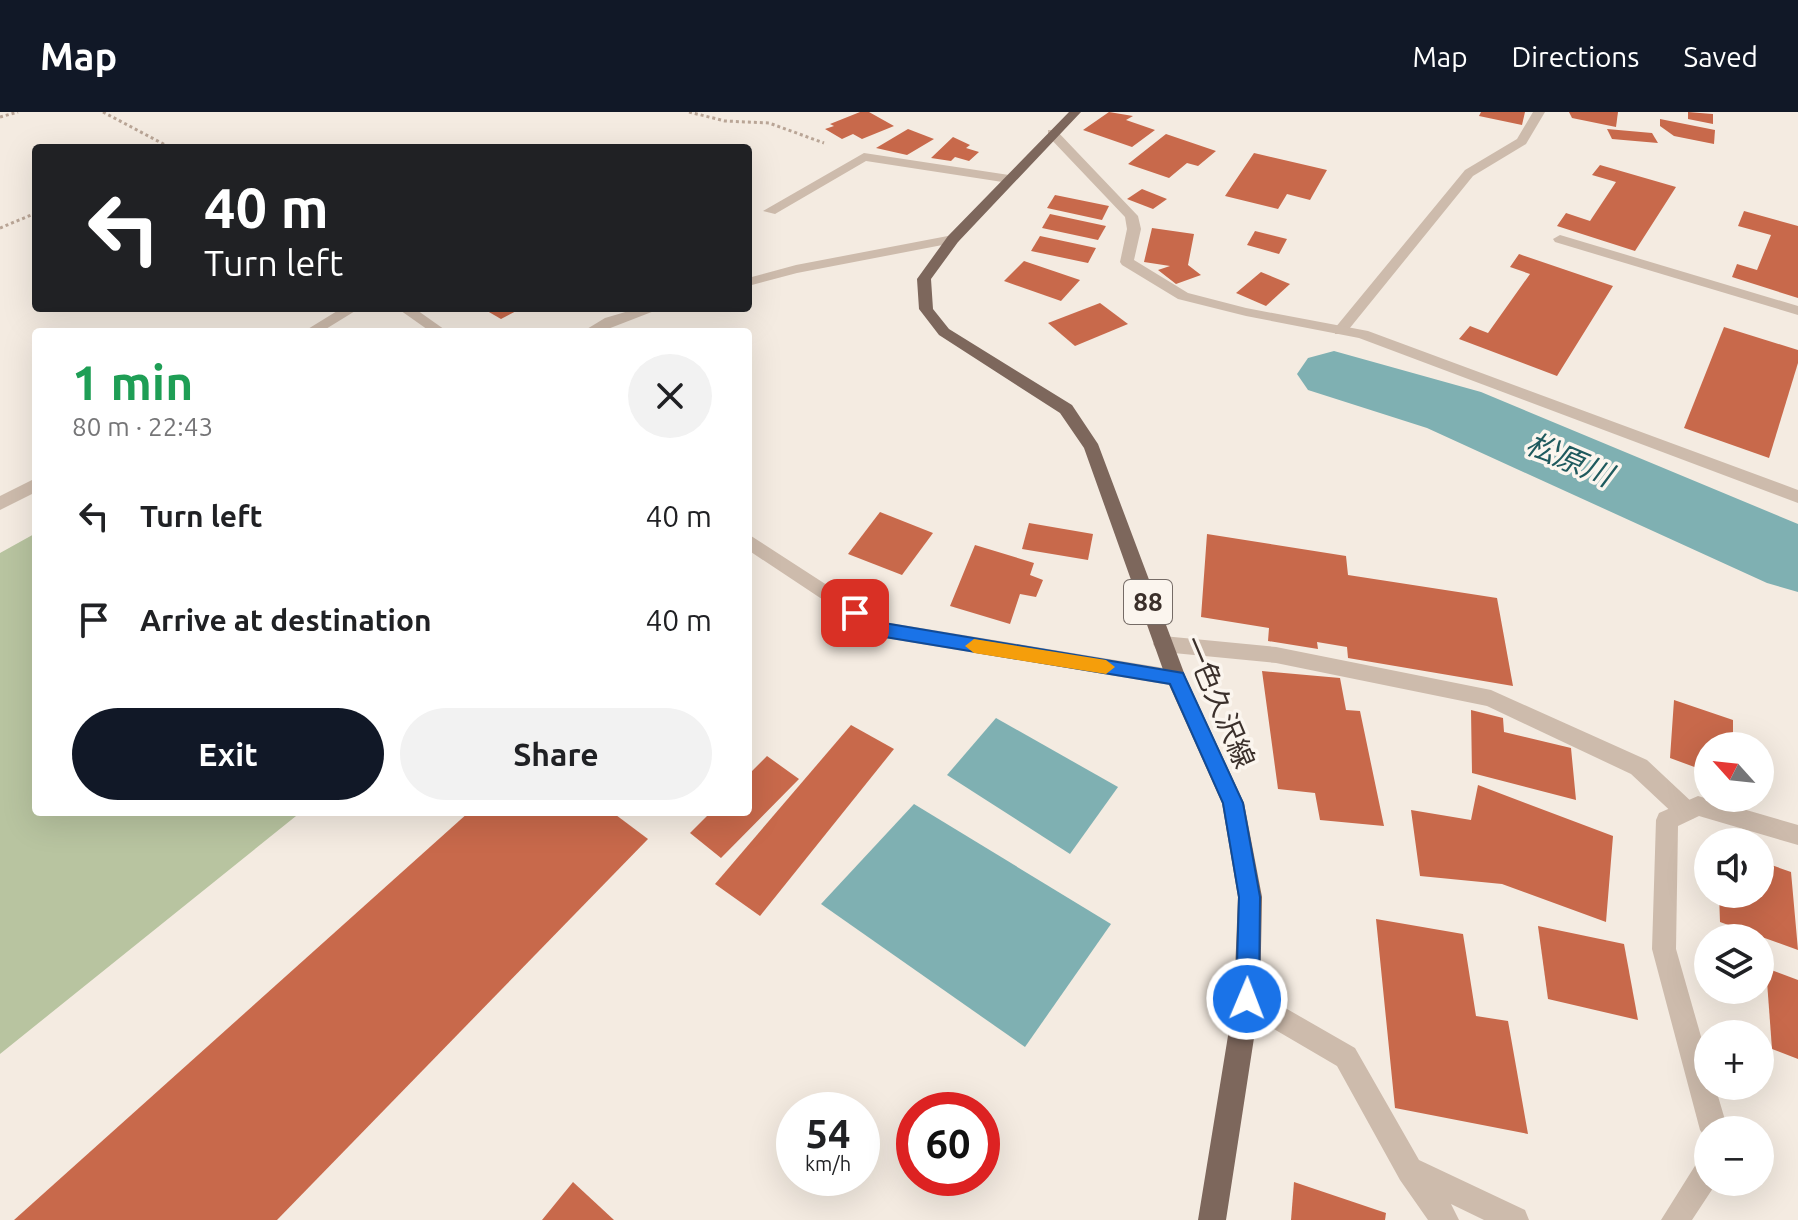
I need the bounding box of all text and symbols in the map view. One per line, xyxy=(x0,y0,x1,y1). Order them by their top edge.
text: Map xyxy=(40,35,117,77)
text: Map xyxy=(1412,41,1468,72)
text: Directions xyxy=(1512,41,1639,72)
text: Saved xyxy=(1683,41,1758,72)
icon: left xyxy=(72,176,176,280)
text: 40 m xyxy=(204,176,329,239)
text: Turn left xyxy=(204,242,343,283)
button: close xyxy=(628,354,712,438)
text: 1 min xyxy=(72,355,193,409)
text: 80 m · 22:43 xyxy=(72,412,213,441)
water label: 松原川 xyxy=(1521,426,1620,493)
icon: left xyxy=(72,494,116,538)
text: Turn left xyxy=(140,499,262,533)
text: 40 m xyxy=(645,499,712,533)
pin xyxy=(821,579,889,647)
road number: 88 xyxy=(1124,580,1172,624)
icon: arrive xyxy=(833,591,877,635)
icon: arrive xyxy=(72,598,116,642)
text: Arrive at destination xyxy=(140,603,432,637)
text: 40 m xyxy=(645,603,712,637)
street label: 一色久沢線 xyxy=(1178,631,1261,772)
button: Exit xyxy=(72,708,384,800)
button: Share xyxy=(400,708,712,800)
north arrow xyxy=(1694,732,1774,812)
map controls xyxy=(1694,732,1774,1196)
button: sound xyxy=(1694,828,1774,908)
button: layers xyxy=(1694,924,1774,1004)
position arrow xyxy=(1205,957,1289,1041)
button: + xyxy=(1694,1020,1774,1100)
speed limit sign: 60 xyxy=(896,1092,1000,1196)
text: 54 xyxy=(805,1111,851,1156)
button: − xyxy=(1694,1116,1774,1196)
text: km/h xyxy=(805,1152,851,1175)

